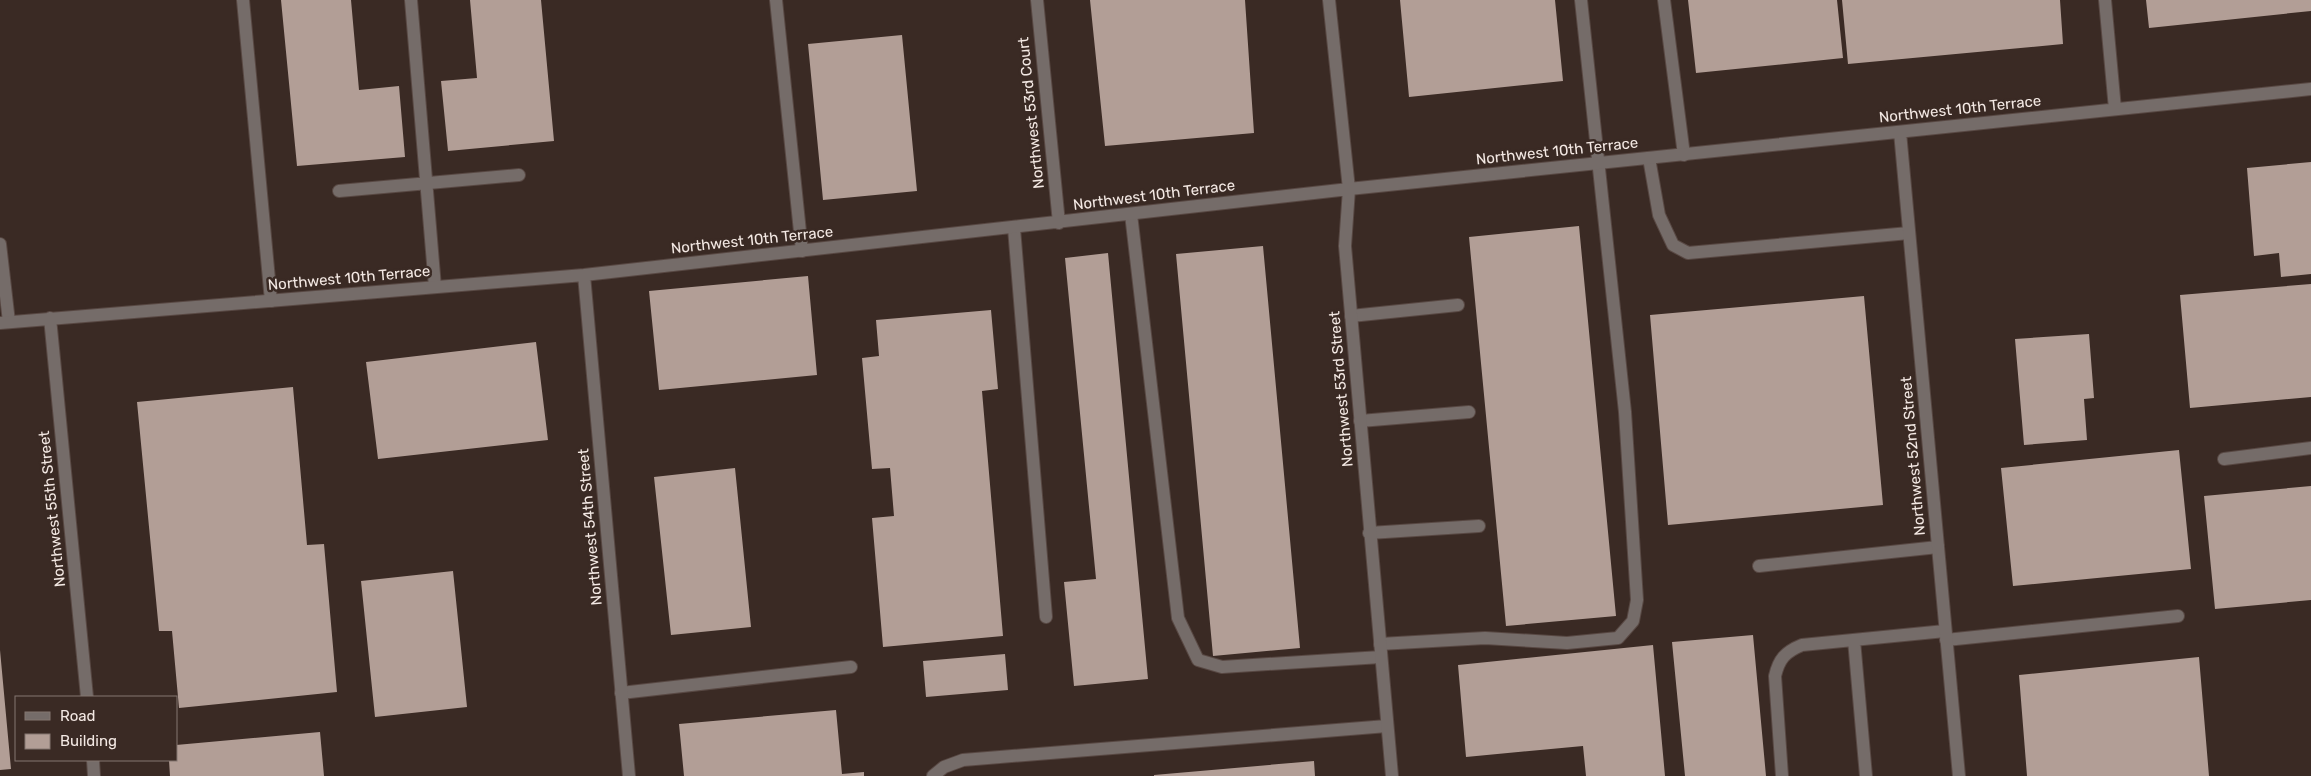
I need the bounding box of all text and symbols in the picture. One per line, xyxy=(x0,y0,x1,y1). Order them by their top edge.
street label: Northwest 53rd Court xyxy=(1014,36,1048,190)
street label: Northwest 10th Terrace xyxy=(1878,92,2042,126)
street label: Northwest 10th Terrace xyxy=(1475,134,1639,168)
street label: Northwest 10th Terrace xyxy=(1072,176,1236,214)
street label: Northwest 10th Terrace xyxy=(670,223,834,257)
street label: Northwest 10th Terrace xyxy=(267,262,431,294)
street label: Northwest 53rd Street xyxy=(1325,310,1357,468)
street label: Northwest 52nd Street xyxy=(1897,375,1929,536)
street label: Northwest 55th Street xyxy=(35,430,69,588)
street label: Northwest 54th Street xyxy=(574,448,606,606)
legend xyxy=(15,696,178,761)
text: Road xyxy=(60,707,96,725)
text: Building xyxy=(60,732,117,750)

